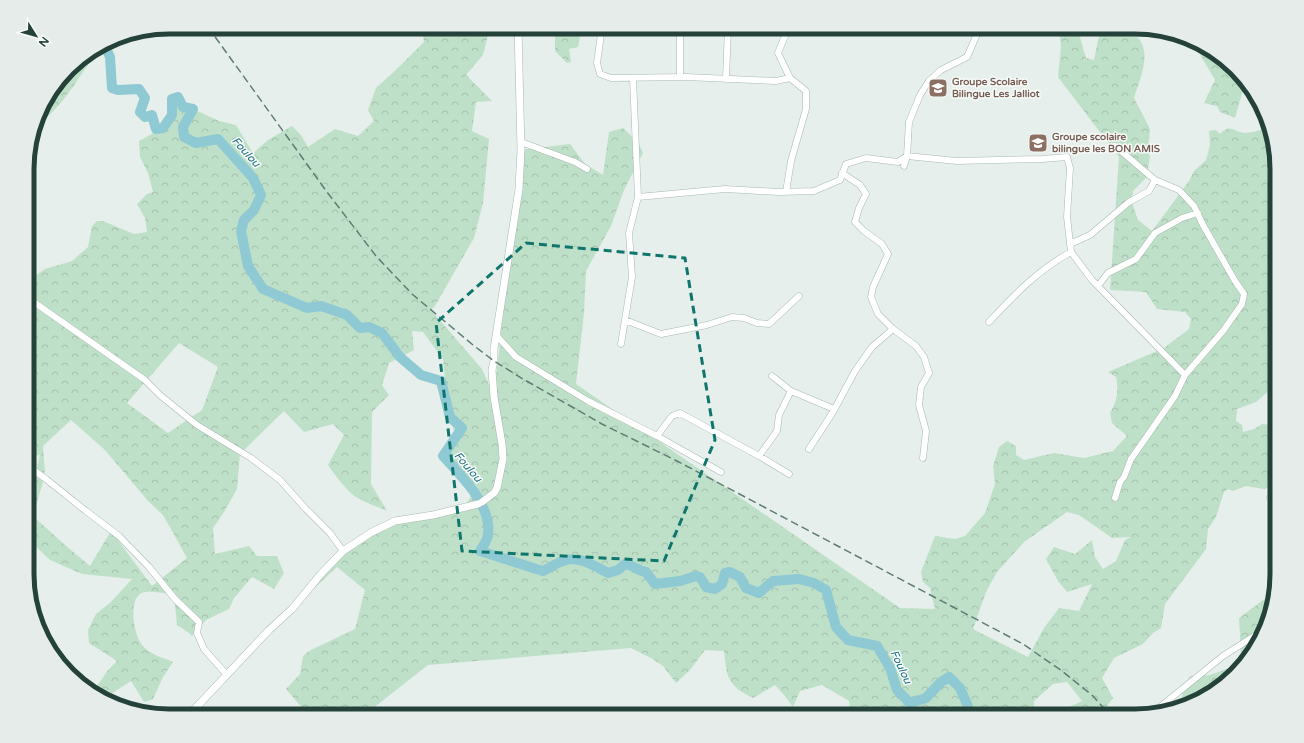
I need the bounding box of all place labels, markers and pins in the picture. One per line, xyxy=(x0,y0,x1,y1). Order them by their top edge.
place label: Groupe Scolaire Bilingue Les Jalliot xyxy=(952,76,1040,100)
school or university icon: Groupe Scolaire Bilingue Les Jalliot xyxy=(927,77,949,99)
place label: Groupe scolaire bilingue les BON AMIS xyxy=(1052,131,1160,155)
school or university icon: Groupe scolaire bilingue les BON AMIS xyxy=(1027,132,1049,154)

